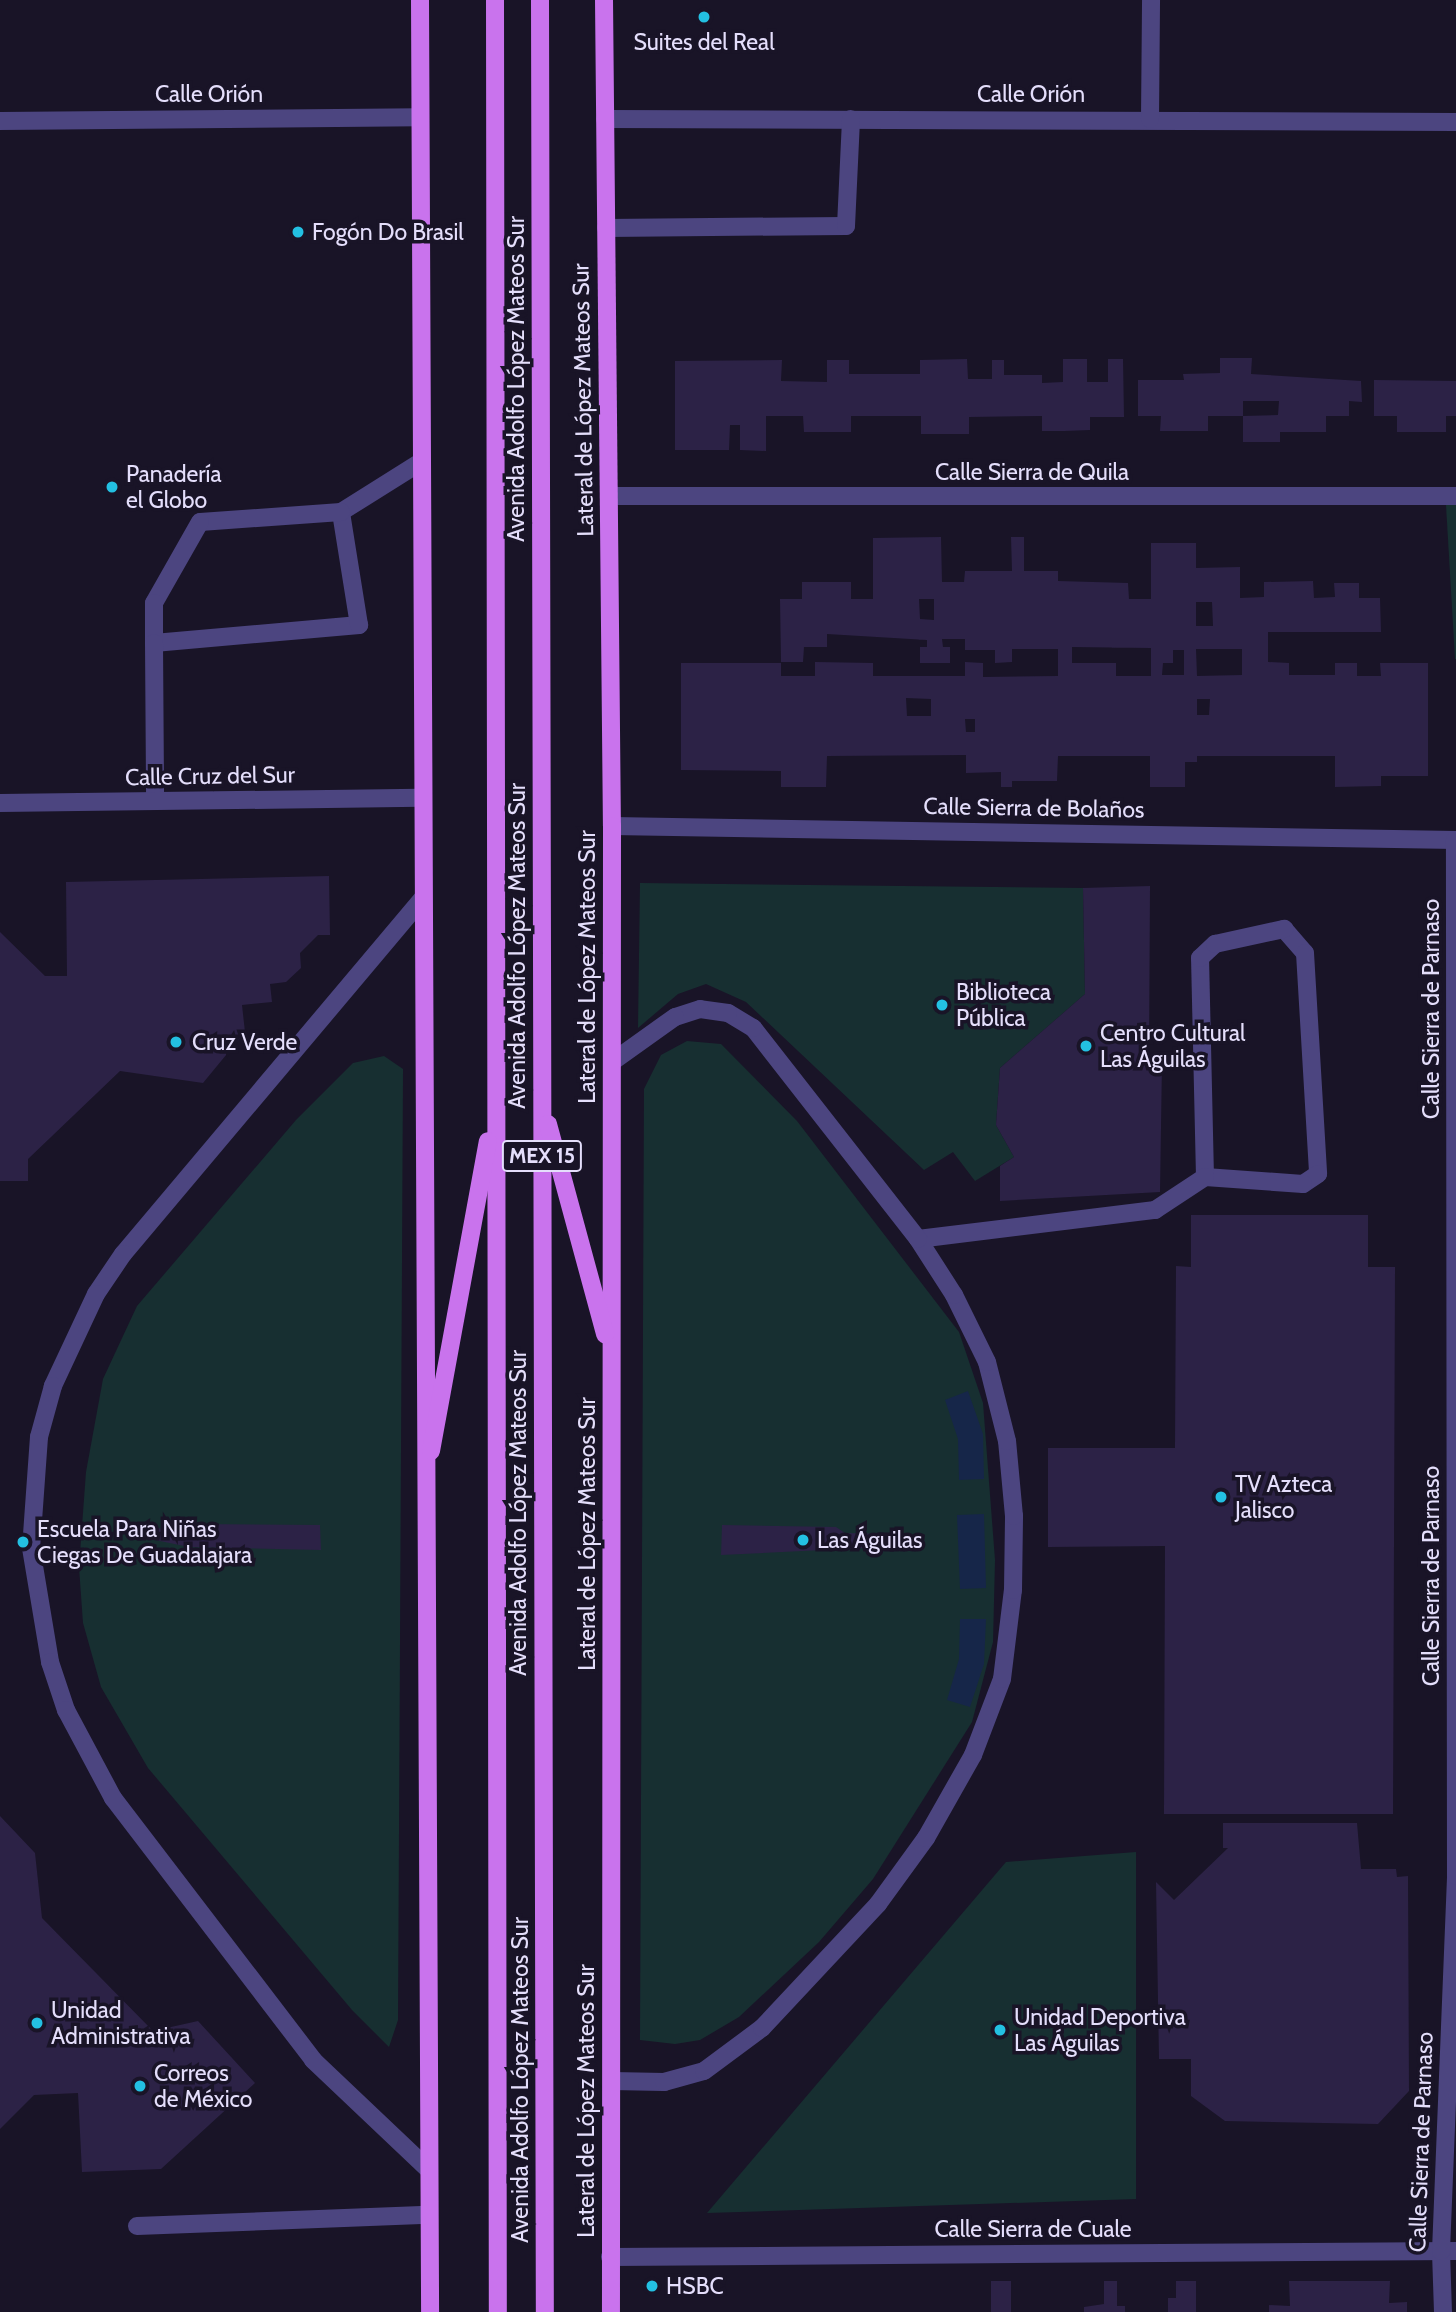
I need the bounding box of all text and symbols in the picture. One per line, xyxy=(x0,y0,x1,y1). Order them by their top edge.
marker: Suites del Real xyxy=(696,9,712,25)
place label: Suites del Real xyxy=(633,28,775,56)
street label: Calle Orión xyxy=(155,80,263,108)
street label: Calle Orión xyxy=(977,80,1085,108)
street label: Avenida Adolfo López Mateos Sur xyxy=(502,216,530,542)
place label: Fogón Do Brasil xyxy=(312,218,464,246)
marker: Fogón Do Brasil xyxy=(290,224,306,240)
street label: Lateral de López Mateos Sur xyxy=(567,263,599,537)
street label: Calle Sierra de Quila xyxy=(935,458,1129,486)
place label: Panadería el Globo xyxy=(126,460,221,514)
marker: Panadería el Globo xyxy=(104,479,120,495)
street label: Calle Cruz del Sur xyxy=(125,761,295,791)
street label: Avenida Adolfo López Mateos Sur xyxy=(503,783,531,1109)
street label: Calle Sierra de Bolaños xyxy=(923,792,1145,824)
street label: Lateral de López Mateos Sur xyxy=(573,830,601,1104)
street label: Calle Sierra de Parnaso xyxy=(1417,899,1445,1119)
place label: Biblioteca Pública xyxy=(956,978,1051,1032)
marker: Biblioteca Pública xyxy=(934,997,950,1013)
place label: Centro Cultural Las Águilas xyxy=(1100,1019,1245,1073)
place label: Cruz Verde xyxy=(192,1028,297,1056)
marker: Cruz Verde xyxy=(166,1032,186,1052)
marker: Centro Cultural Las Águilas xyxy=(1078,1038,1094,1054)
road number: MEX 15 xyxy=(502,1138,582,1174)
street label: Avenida Adolfo López Mateos Sur xyxy=(504,1350,532,1676)
street label: Lateral de López Mateos Sur xyxy=(573,1397,601,1671)
street label: Calle Sierra de Parnaso xyxy=(1417,1466,1445,1686)
place label: TV Azteca Jalisco xyxy=(1235,1470,1332,1524)
marker: TV Azteca Jalisco xyxy=(1213,1489,1229,1505)
place label: Escuela Para Niñas Ciegas De Guadalajara xyxy=(37,1515,252,1569)
place label: Las Águilas xyxy=(817,1526,923,1554)
marker: Las Águilas xyxy=(795,1532,811,1548)
marker: Escuela Para Niñas Ciegas De Guadalajara xyxy=(15,1534,31,1550)
street label: Avenida Adolfo López Mateos Sur xyxy=(506,1917,534,2243)
street label: Lateral de López Mateos Sur xyxy=(572,1964,600,2238)
place label: Unidad Administrativa xyxy=(51,1996,190,2050)
place label: Unidad Deportiva Las Águilas xyxy=(1014,2003,1186,2057)
marker: Unidad Administrativa xyxy=(29,2015,45,2031)
marker: Unidad Deportiva Las Águilas xyxy=(992,2022,1008,2038)
street label: Calle Sierra de Parnaso xyxy=(1403,2031,1439,2253)
place label: Correos de México xyxy=(154,2059,252,2113)
marker: Correos de México xyxy=(132,2078,148,2094)
street label: Calle Sierra de Cuale xyxy=(934,2215,1132,2243)
place label: HSBC xyxy=(666,2272,724,2300)
marker: HSBC xyxy=(644,2278,660,2294)

